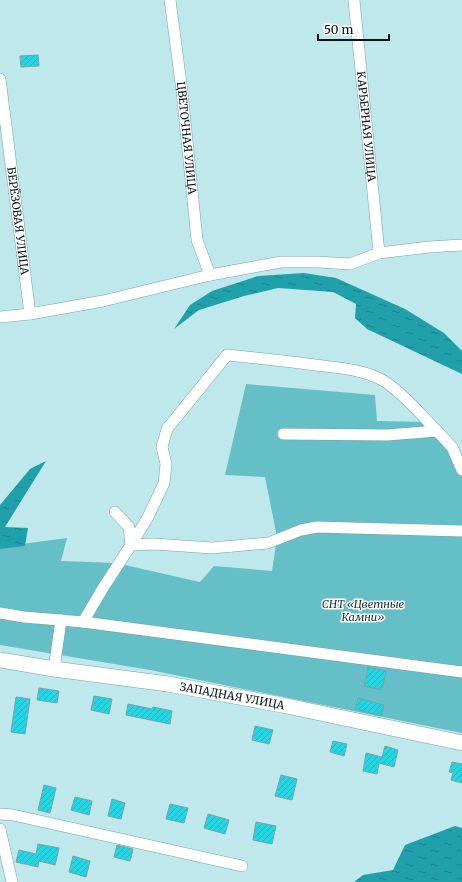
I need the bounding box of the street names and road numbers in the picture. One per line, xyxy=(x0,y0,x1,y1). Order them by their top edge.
street label: КАРЬЕРНАЯ УЛИЦА xyxy=(354,71,379,182)
street label: ЦВЕТОЧНАЯ УЛИЦА xyxy=(174,81,199,195)
street label: БЕРЁЗОВАЯ УЛИЦА xyxy=(4,166,32,276)
street label: ЗАПАДНАЯ УЛИЦА xyxy=(179,679,286,712)

